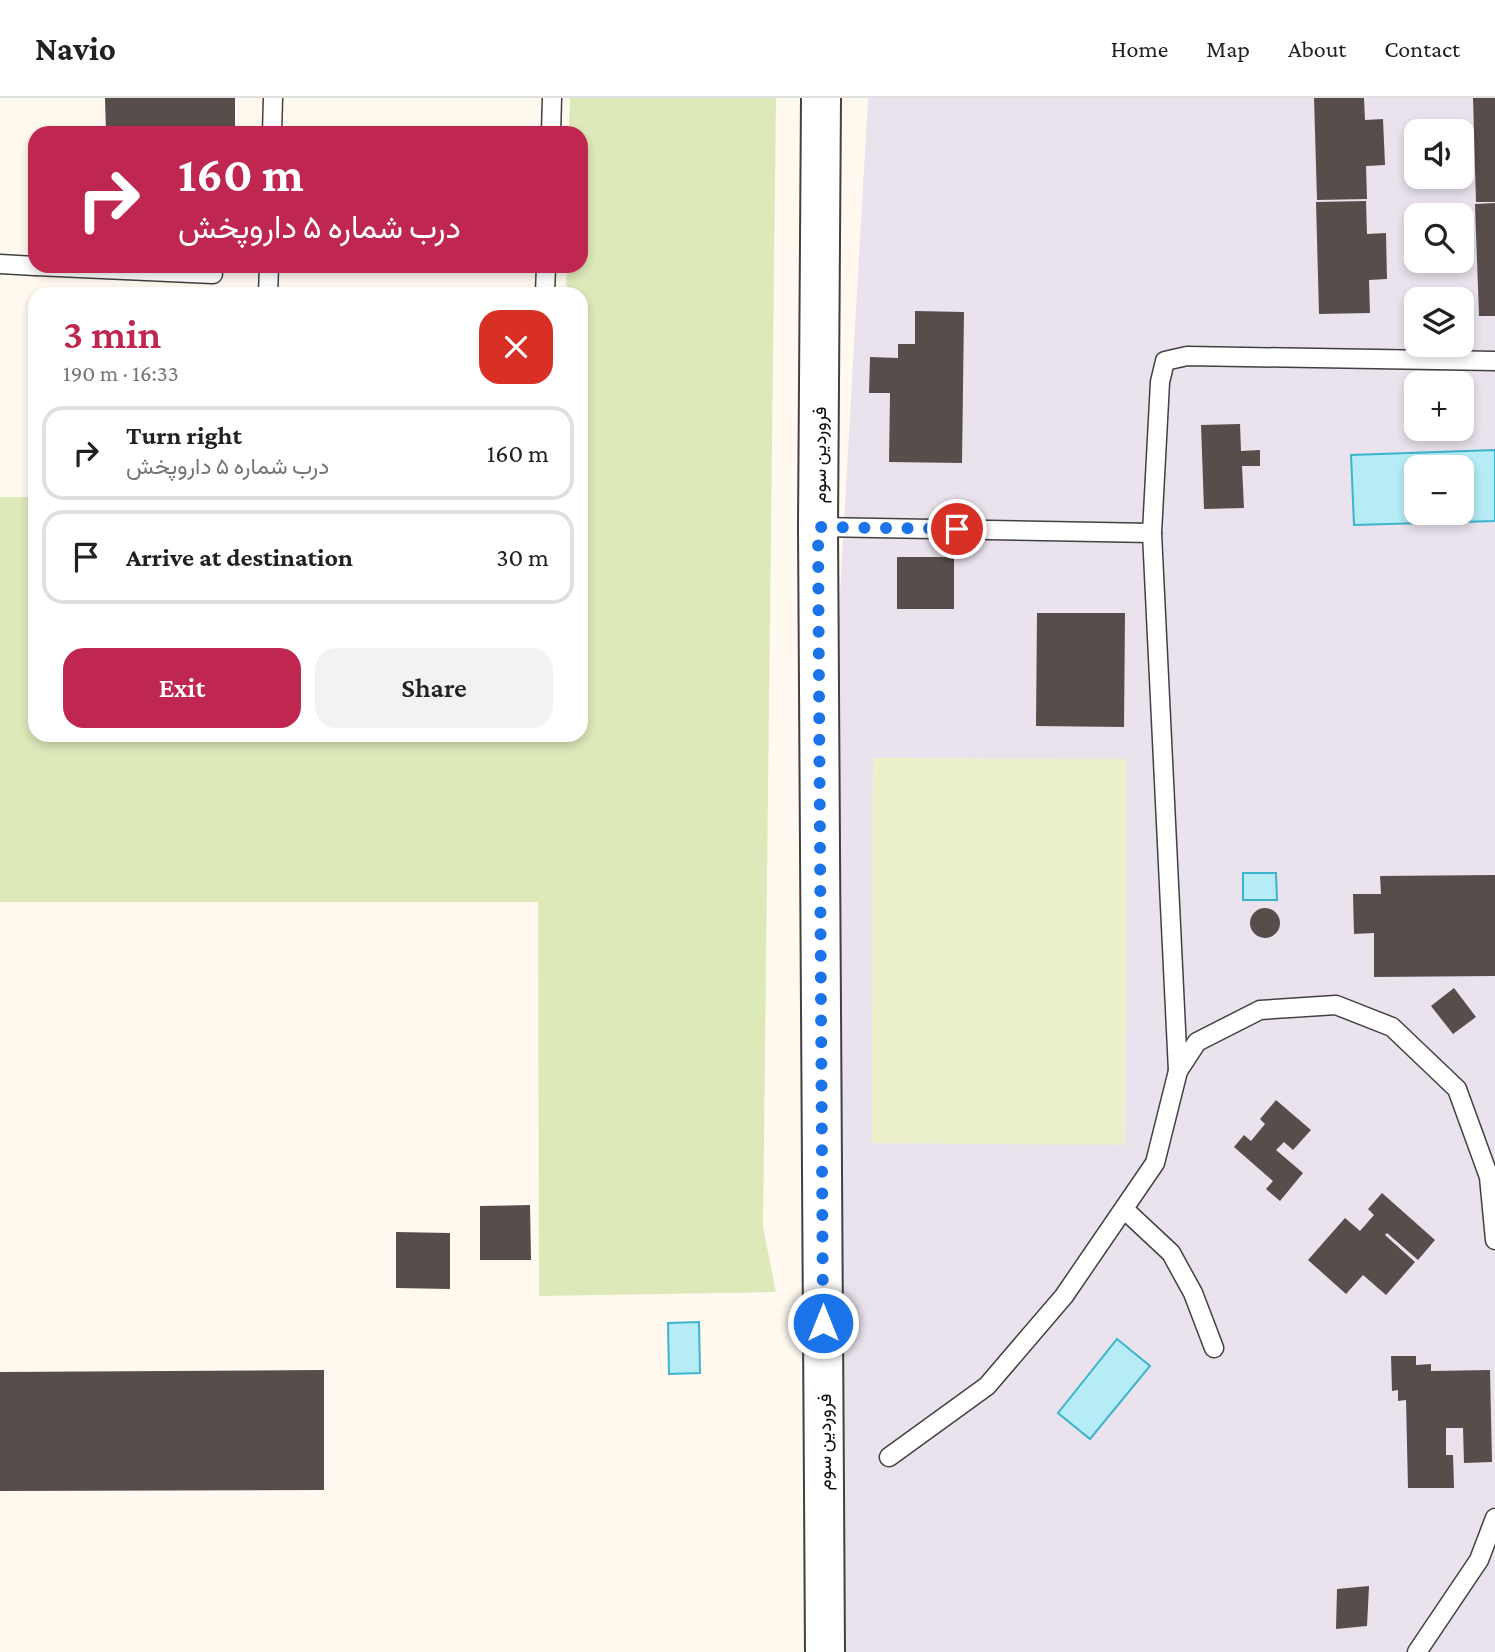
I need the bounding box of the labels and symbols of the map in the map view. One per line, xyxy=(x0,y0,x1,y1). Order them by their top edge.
street label: فروردین سوم xyxy=(809,407,832,503)
pin xyxy=(927,499,987,559)
position arrow xyxy=(786,1286,860,1360)
street label: فروردین سوم xyxy=(814,1394,837,1490)

